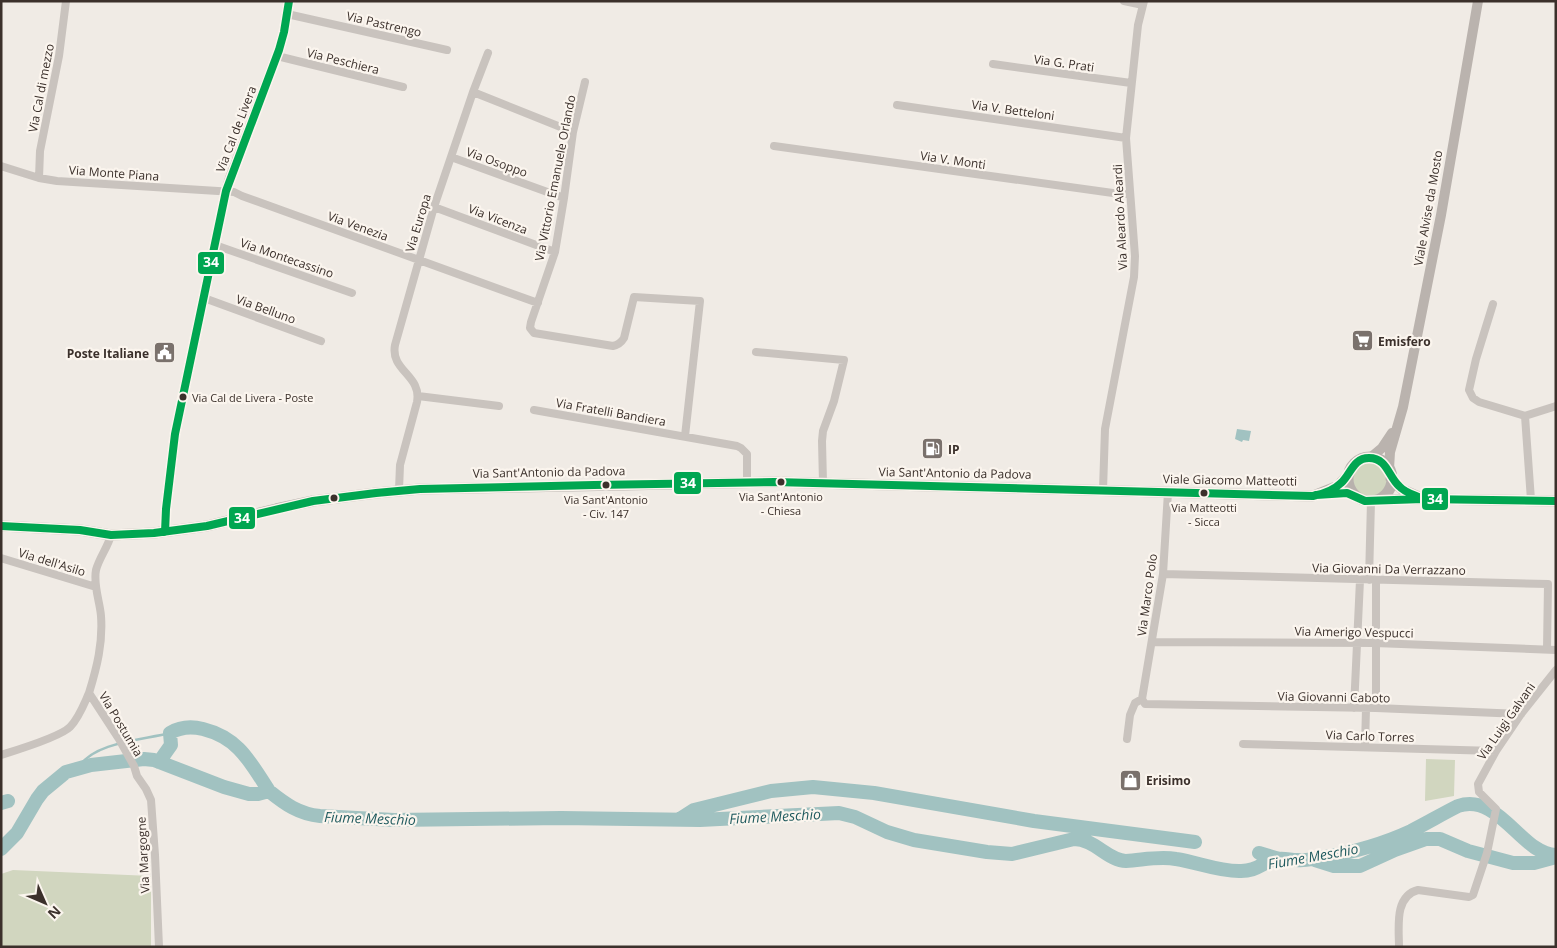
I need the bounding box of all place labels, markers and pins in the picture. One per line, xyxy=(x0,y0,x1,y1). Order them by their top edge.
supermarket icon: Emisfero xyxy=(1350,329,1374,353)
place label: Emisfero xyxy=(1378,333,1431,350)
public building icon: Poste Italiane xyxy=(153,341,177,365)
place label: Poste Italiane xyxy=(67,345,149,362)
place label: Via Cal de Livera - Poste xyxy=(192,390,313,405)
marker: Via Cal de Livera - Poste xyxy=(178,392,188,402)
fuel station icon: IP xyxy=(920,437,944,461)
place label: IP xyxy=(948,441,960,458)
marker: Via Sant'Antonio - Chiesa xyxy=(776,477,786,487)
marker: Via Sant'Antonio - Civ. 147 xyxy=(601,480,611,490)
marker: Via Matteotti - Sicca xyxy=(1199,488,1209,498)
place label: Via Sant'Antonio - Chiesa xyxy=(739,489,823,518)
place label: Via Sant'Antonio - Civ. 147 xyxy=(564,492,648,521)
unlabelled marker xyxy=(329,493,339,503)
place label: Via Matteotti - Sicca xyxy=(1171,500,1237,529)
shop icon: Erisimo xyxy=(1118,768,1142,792)
place label: Erisimo xyxy=(1146,772,1191,789)

